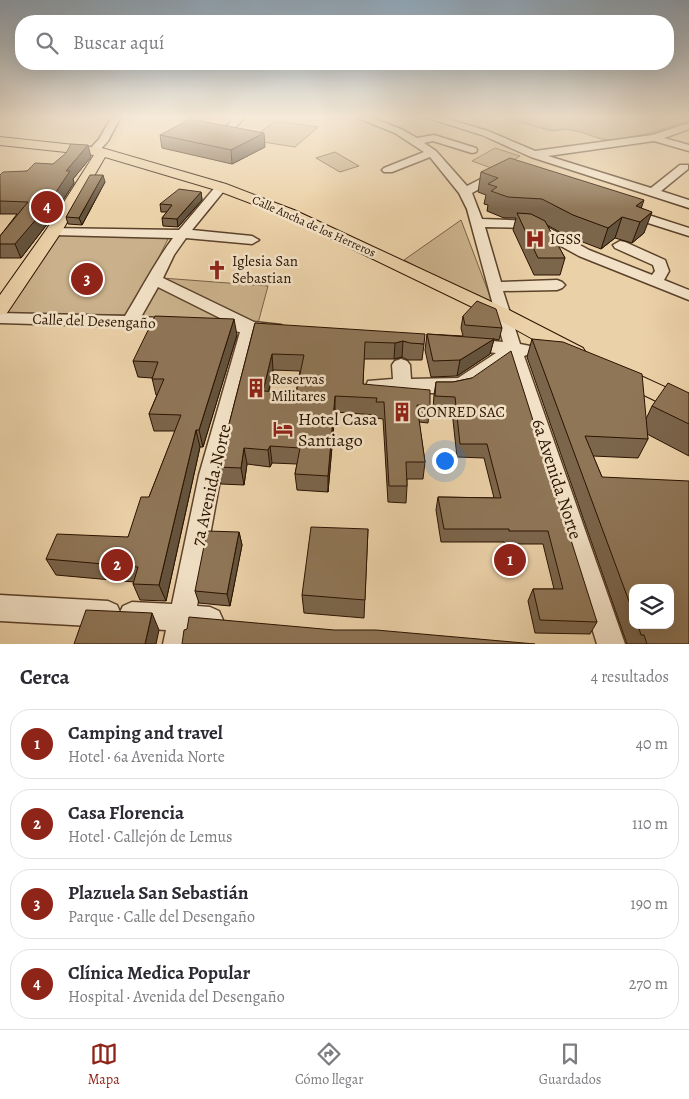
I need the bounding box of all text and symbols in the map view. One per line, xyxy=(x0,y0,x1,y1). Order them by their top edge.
search box xyxy=(15,15,674,70)
icon: search xyxy=(33,29,61,57)
text: Buscar aquí xyxy=(73,30,164,56)
pin: 4 xyxy=(31,188,63,226)
street label: Calle Ancha de los Herreros xyxy=(250,191,378,261)
hospital icon: IGSS xyxy=(524,228,546,250)
place label: IGSS xyxy=(550,229,581,249)
place label: Iglesia San Sebastian xyxy=(232,251,298,288)
church icon: Iglesia San Sebastian xyxy=(206,259,228,281)
pin: 3 xyxy=(71,260,103,298)
street label: Calle del Desengaño xyxy=(32,309,156,333)
place label: Reservas Militares xyxy=(271,369,326,406)
building icon: Reservas Militares xyxy=(245,377,267,399)
building icon: CONRED SAC xyxy=(391,401,413,423)
place label: CONRED SAC xyxy=(417,402,505,422)
place label: Hotel Casa Santiago xyxy=(298,407,378,452)
street label: 6a Avenida Norte xyxy=(526,416,588,542)
hotel icon: Hotel Casa Santiago xyxy=(272,418,294,440)
street label: 7a Avenida Norte xyxy=(185,422,237,548)
your location xyxy=(432,448,458,474)
pin: 1 xyxy=(494,541,526,579)
pin: 2 xyxy=(101,546,133,584)
map controls xyxy=(629,584,674,629)
button: layers xyxy=(629,584,674,629)
text: Cerca xyxy=(20,663,70,691)
text: 4 resultados xyxy=(591,666,669,688)
text: Camping and travel xyxy=(68,720,223,746)
text: 1 xyxy=(34,733,40,755)
text: 40 m xyxy=(636,733,668,755)
text: Hotel · 6a Avenida Norte xyxy=(68,746,225,768)
text: Casa Florencia xyxy=(68,800,184,826)
text: 2 xyxy=(33,813,41,835)
text: 110 m xyxy=(632,813,668,835)
text: Hotel · Callejón de Lemus xyxy=(68,826,233,848)
text: Plazuela San Sebastián xyxy=(68,880,248,906)
text: 3 xyxy=(34,893,40,915)
text: 190 m xyxy=(630,893,668,915)
text: Parque · Calle del Desengaño xyxy=(68,906,255,928)
text: Clínica Medica Popular xyxy=(68,960,250,986)
text: 4 xyxy=(33,973,41,995)
text: 270 m xyxy=(629,973,668,995)
text: Hospital · Avenida del Desengaño xyxy=(68,986,285,1008)
tab: Mapa xyxy=(88,1040,120,1089)
tab: Cómo llegar xyxy=(295,1040,364,1089)
tab: Guardados xyxy=(539,1040,601,1089)

